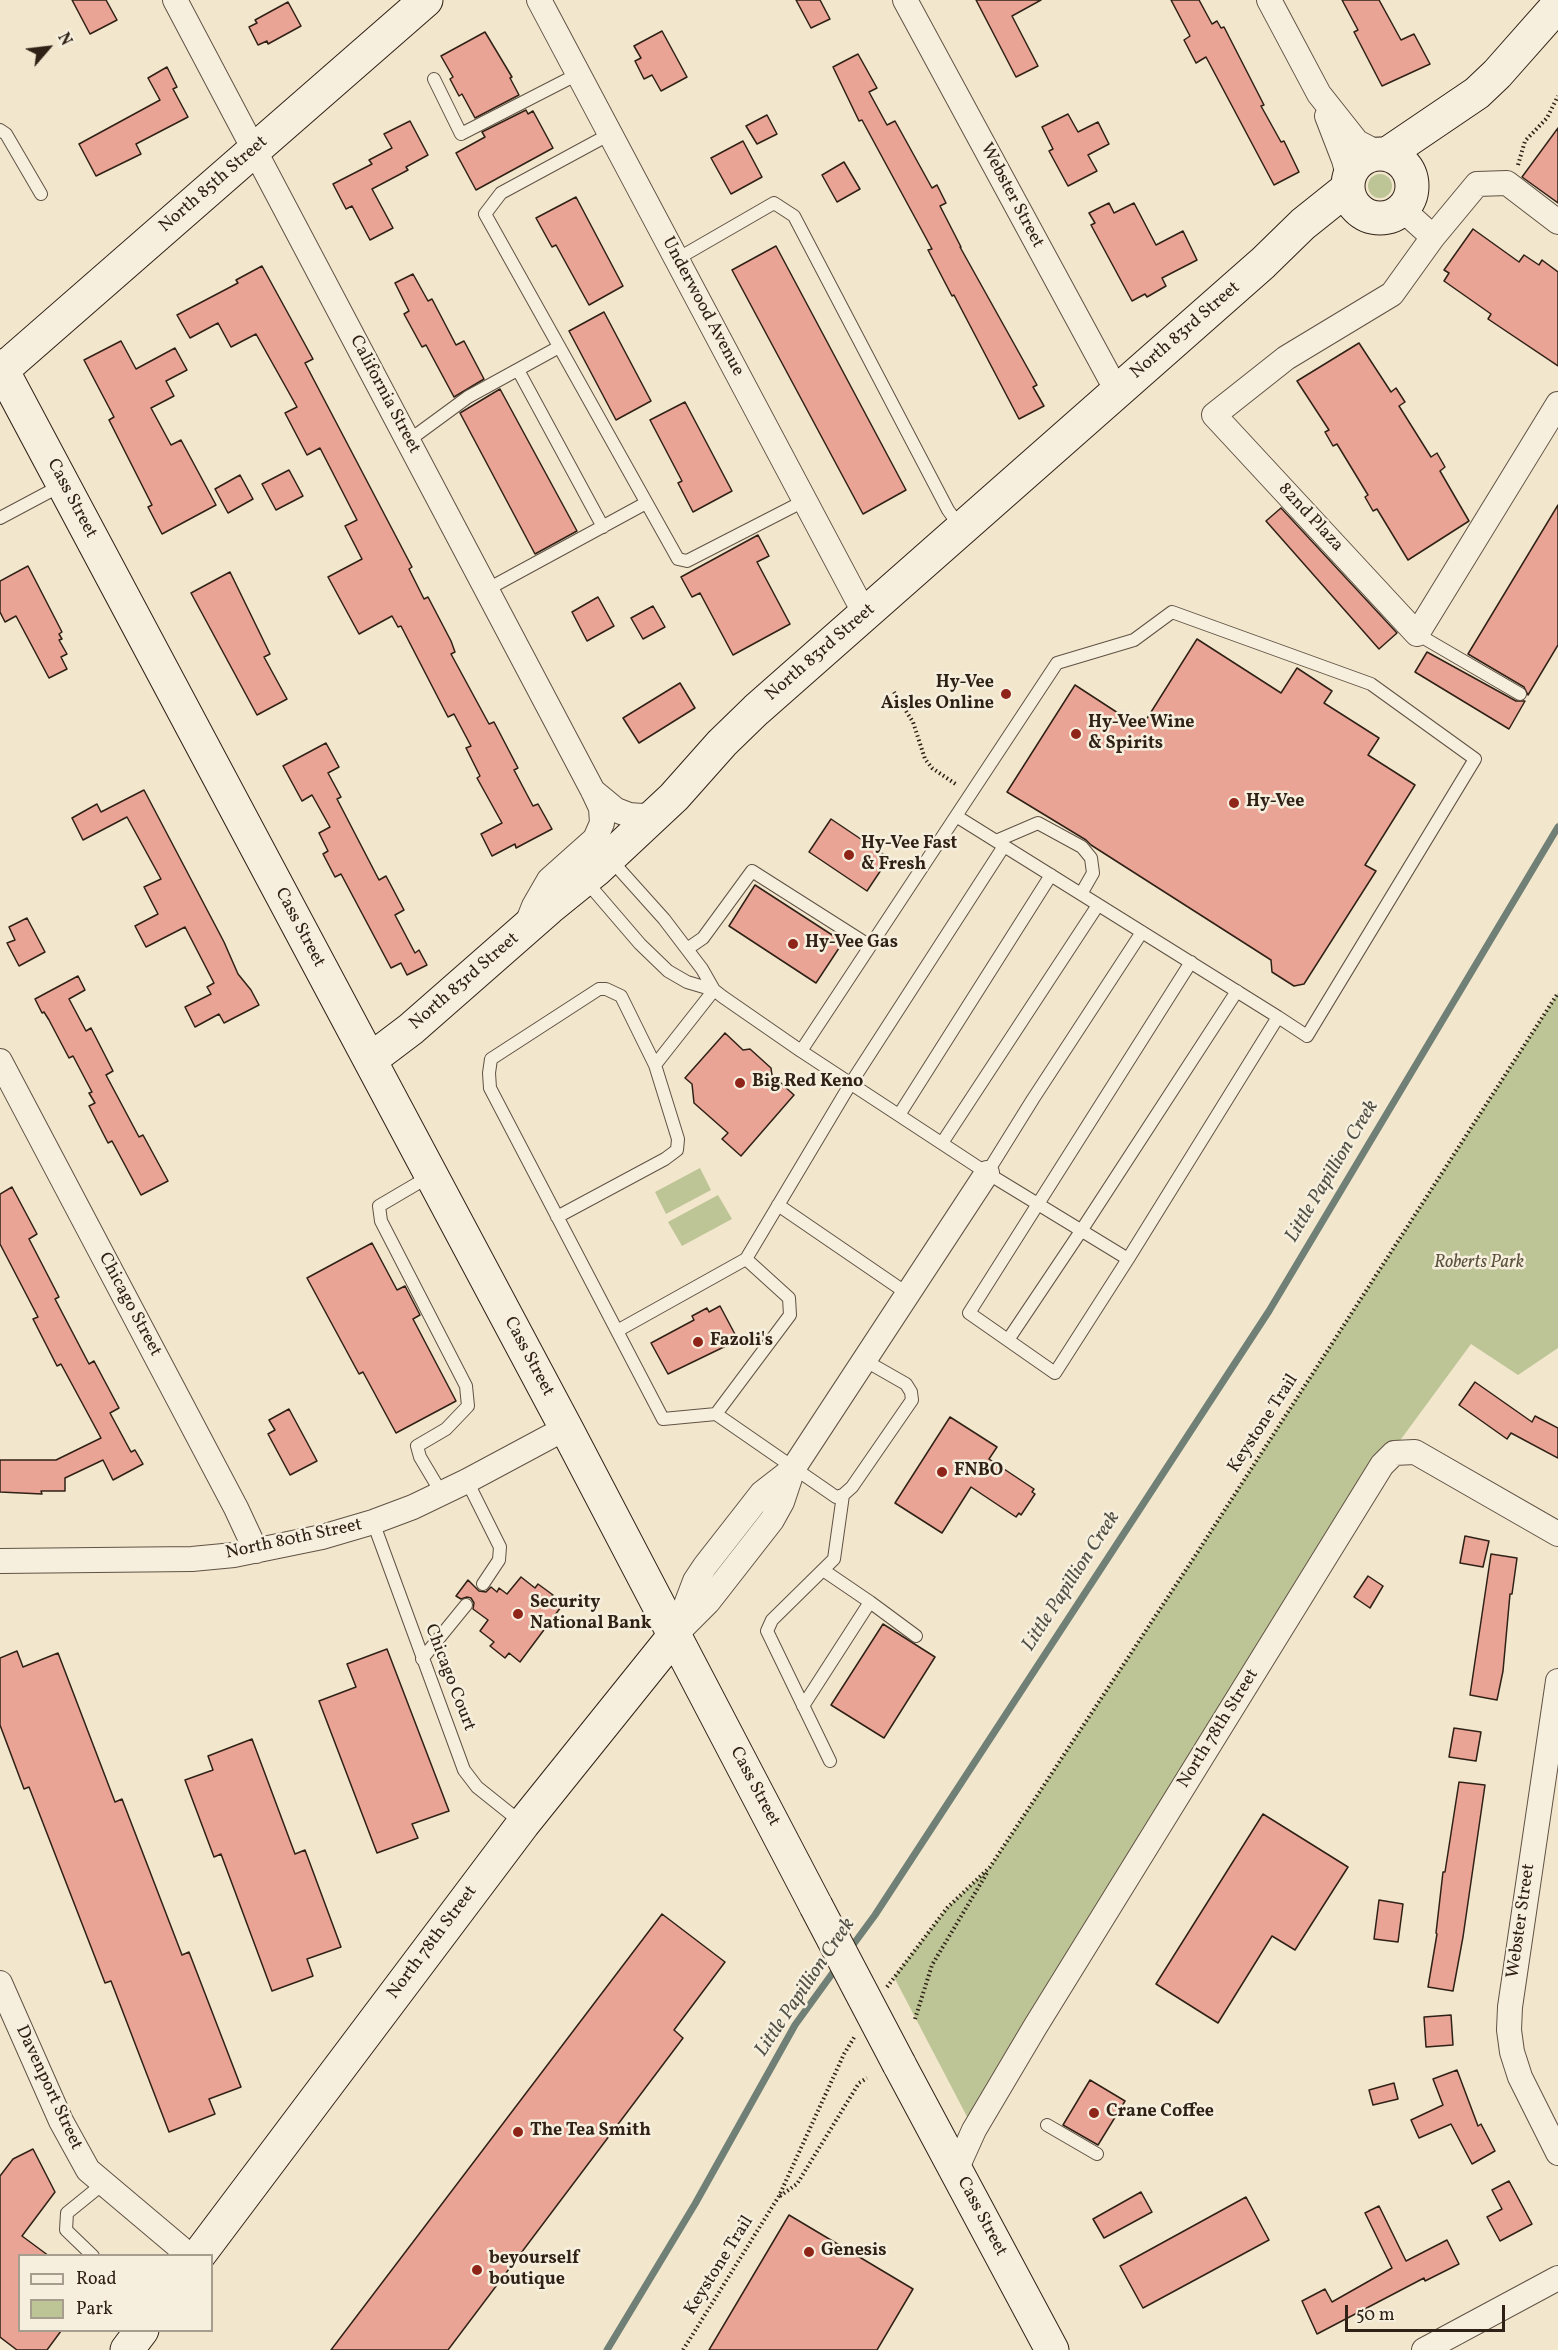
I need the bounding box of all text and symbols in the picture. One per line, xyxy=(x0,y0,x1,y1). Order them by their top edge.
north arrow xyxy=(18,18,78,78)
text: N xyxy=(51,29,76,50)
street label: North 85th Street xyxy=(155,132,273,238)
street label: Webster Street xyxy=(974,140,1048,252)
street label: Underwood Avenue xyxy=(656,234,748,380)
street label: North 83rd Street xyxy=(1127,278,1245,384)
street label: California Street xyxy=(344,332,424,458)
street label: Cass Street xyxy=(41,456,101,542)
street label: 82nd Plaza xyxy=(1273,479,1347,557)
street label: North 83rd Street xyxy=(762,600,880,706)
place label: Hy-Vee Aisles Online xyxy=(881,673,994,716)
marker: Hy-Vee Aisles Online xyxy=(999,687,1013,701)
place label: Hy-Vee Wine & Spirits xyxy=(1088,713,1194,756)
marker: Hy-Vee Wine & Spirits xyxy=(1069,727,1083,741)
place label: Hy-Vee xyxy=(1246,792,1304,814)
marker: Hy-Vee xyxy=(1227,796,1241,810)
place label: Hy-Vee Fast & Fresh xyxy=(861,834,957,876)
marker: Hy-Vee Fast & Fresh xyxy=(842,848,856,862)
street label: Cass Street xyxy=(269,885,329,971)
street label: North 83rd Street xyxy=(406,929,524,1035)
place label: Hy-Vee Gas xyxy=(805,933,898,955)
marker: Hy-Vee Gas xyxy=(786,937,800,951)
place label: Big Red Keno xyxy=(752,1072,863,1094)
marker: Big Red Keno xyxy=(733,1076,747,1090)
water label: Little Papillion Creek xyxy=(1281,1096,1385,1248)
street label: Chicago Street xyxy=(93,1249,165,1361)
park label: Roberts Park xyxy=(1434,1253,1524,1275)
street label: Cass Street xyxy=(498,1314,558,1400)
place label: Fazoli's xyxy=(710,1331,773,1353)
marker: Fazoli's xyxy=(691,1335,705,1349)
street label: Keystone Trail xyxy=(1224,1371,1304,1477)
place label: FNBO xyxy=(954,1461,1003,1483)
marker: FNBO xyxy=(935,1465,949,1479)
water label: Little Papillion Creek xyxy=(1018,1508,1126,1656)
street label: North 80th Street xyxy=(224,1515,364,1565)
place label: Security National Bank xyxy=(530,1593,652,1636)
marker: Security National Bank xyxy=(511,1607,525,1621)
street label: Chicago Court xyxy=(419,1622,479,1734)
street label: North 78th Street xyxy=(1174,1665,1264,1793)
street label: Cass Street xyxy=(724,1744,784,1830)
street label: Webster Street xyxy=(1503,1862,1541,1980)
street label: North 78th Street xyxy=(383,1882,483,2004)
water label: Little Papillion Creek xyxy=(751,1914,861,2062)
street label: Davenport Street xyxy=(10,2022,86,2154)
place label: Crane Coffee xyxy=(1106,2102,1214,2124)
marker: Crane Coffee xyxy=(1087,2106,1101,2120)
place label: The Tea Smith xyxy=(530,2121,651,2143)
marker: The Tea Smith xyxy=(511,2125,525,2139)
street label: Cass Street xyxy=(951,2174,1011,2260)
street label: Keystone Trail xyxy=(681,2212,759,2320)
place label: Genesis xyxy=(821,2241,887,2263)
marker: Genesis xyxy=(802,2245,816,2259)
place label: beyourself boutique xyxy=(489,2249,579,2292)
legend xyxy=(18,2254,213,2332)
marker: beyourself boutique xyxy=(470,2263,484,2277)
text: Road xyxy=(76,2267,117,2292)
scale bar xyxy=(1348,2293,1508,2331)
text: Park xyxy=(76,2297,113,2322)
text: 50 m xyxy=(1356,2303,1395,2328)

